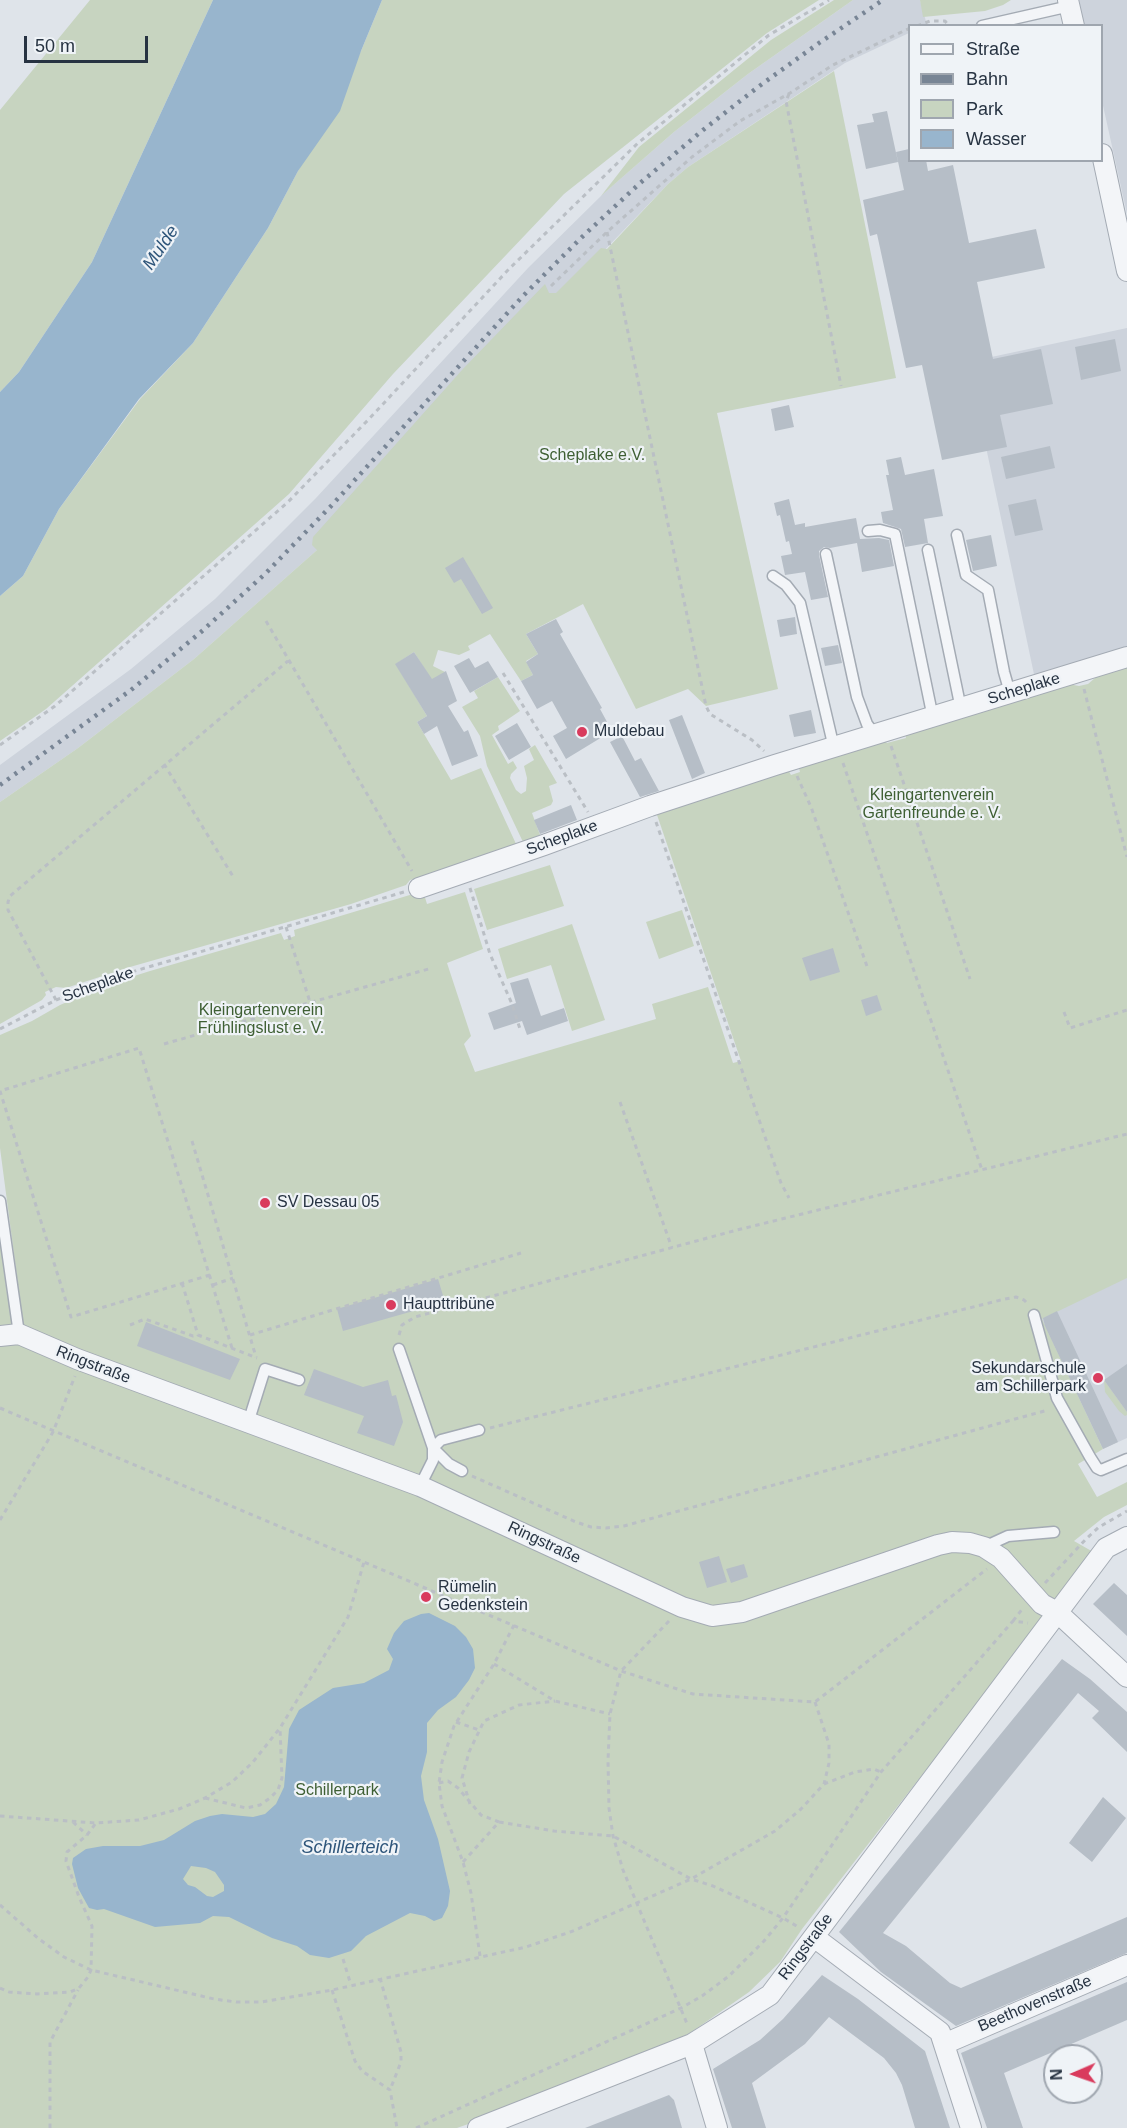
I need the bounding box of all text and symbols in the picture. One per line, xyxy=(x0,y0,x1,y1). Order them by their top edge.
scale bar xyxy=(27,24,152,62)
legend xyxy=(908,24,1103,162)
text: 50 m xyxy=(35,36,75,56)
text: Straße xyxy=(966,39,1020,59)
text: Bahn xyxy=(966,69,1008,89)
text: Park xyxy=(966,99,1003,119)
text: Wasser xyxy=(966,129,1026,149)
water label: Mulde xyxy=(138,222,184,274)
park label: Scheplake e.V. xyxy=(539,446,645,466)
street label: Scheplake xyxy=(985,669,1063,709)
place label: Muldebau xyxy=(594,722,664,742)
marker: Muldebau xyxy=(575,725,589,739)
park label: Kleingartenverein Gartenfreunde e. V. xyxy=(862,786,1002,824)
street label: Scheplake xyxy=(524,816,600,860)
street label: Scheplake xyxy=(60,963,136,1007)
park label: Kleingartenverein Frühlingslust e. V. xyxy=(198,1001,324,1039)
place label: SV Dessau 05 xyxy=(277,1193,379,1213)
marker: SV Dessau 05 xyxy=(258,1196,272,1210)
place label: Haupttribüne xyxy=(403,1295,495,1315)
marker: Haupttribüne xyxy=(384,1298,398,1312)
street label: Ringstraße xyxy=(53,1342,133,1388)
place label: Sekundarschule am Schillerpark xyxy=(971,1359,1086,1397)
marker: Sekundarschule am Schillerpark xyxy=(1091,1371,1105,1385)
street label: Ringstraße xyxy=(504,1518,584,1568)
place label: Rümelin Gedenkstein xyxy=(438,1578,528,1616)
marker: Rümelin Gedenkstein xyxy=(419,1590,433,1604)
park label: Schillerpark xyxy=(295,1781,379,1801)
water label: Schillerteich xyxy=(301,1837,399,1859)
street label: Ringstraße xyxy=(775,1910,837,1984)
street label: Beethovenstraße xyxy=(975,1971,1095,2037)
north arrow xyxy=(1043,2044,1103,2104)
text: N xyxy=(1048,2069,1065,2081)

